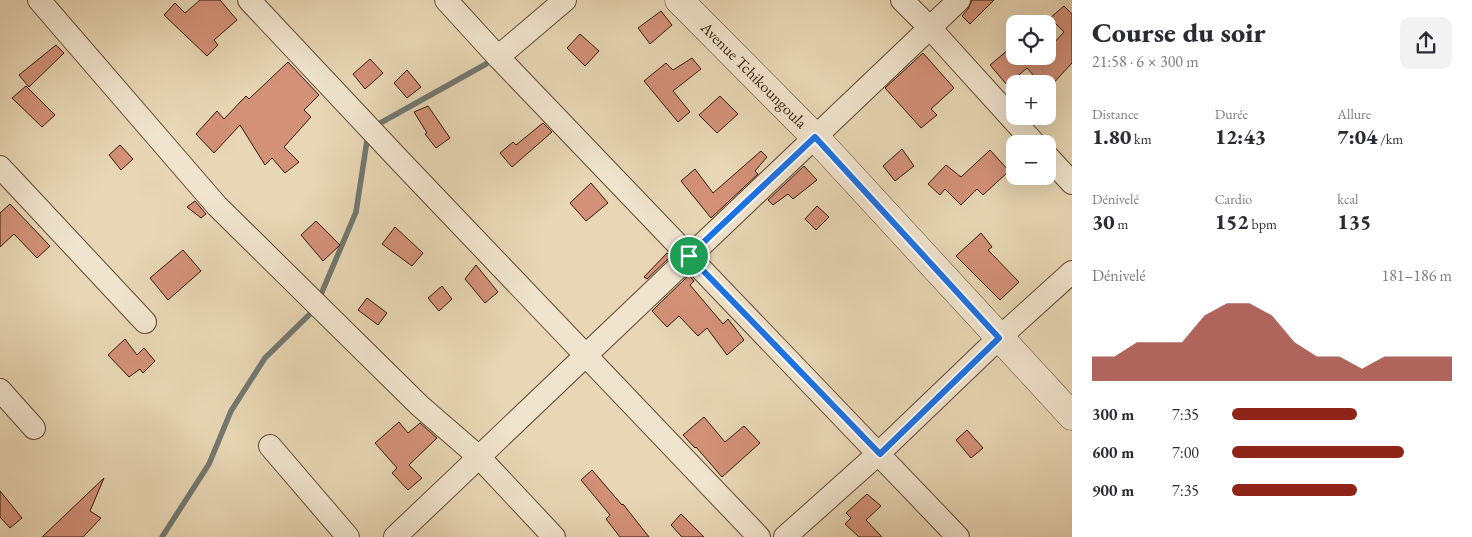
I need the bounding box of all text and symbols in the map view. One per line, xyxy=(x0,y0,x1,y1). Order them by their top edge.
text: Course du soir xyxy=(1092,14,1266,50)
map controls xyxy=(1006,15,1056,185)
button: locate xyxy=(1006,15,1056,65)
street label: Avenue Tchikoungoula xyxy=(695,16,812,133)
button: share xyxy=(1400,17,1452,69)
text: 21:58 · 6 × 300 m xyxy=(1092,51,1199,72)
button: + xyxy=(1006,75,1056,125)
text: Distance xyxy=(1092,105,1139,123)
text: Durée xyxy=(1215,105,1248,123)
text: Allure xyxy=(1337,105,1371,123)
text: 1.80 xyxy=(1092,123,1131,150)
text: 12:43 xyxy=(1215,123,1266,150)
text: 7:04 xyxy=(1337,123,1377,150)
text: km xyxy=(1131,130,1152,148)
text: /km xyxy=(1377,130,1403,148)
button: − xyxy=(1006,135,1056,185)
text: Dénivelé xyxy=(1092,190,1139,208)
text: Cardio xyxy=(1215,190,1252,208)
text: kcal xyxy=(1337,190,1358,208)
text: 30 xyxy=(1092,208,1115,235)
text: 152 xyxy=(1215,208,1249,235)
text: 135 xyxy=(1337,208,1371,235)
text: m xyxy=(1115,215,1128,233)
text: bpm xyxy=(1249,215,1277,233)
pin xyxy=(668,235,710,277)
icon: arrive xyxy=(675,242,703,270)
text: Dénivelé xyxy=(1092,265,1146,286)
text: 181–186 m xyxy=(1381,265,1452,286)
text: 300 m xyxy=(1092,404,1134,425)
text: 7:35 xyxy=(1172,404,1199,425)
text: 600 m xyxy=(1092,442,1134,463)
text: 7:00 xyxy=(1172,442,1199,463)
text: 900 m xyxy=(1092,480,1134,501)
text: 7:35 xyxy=(1172,480,1199,501)

